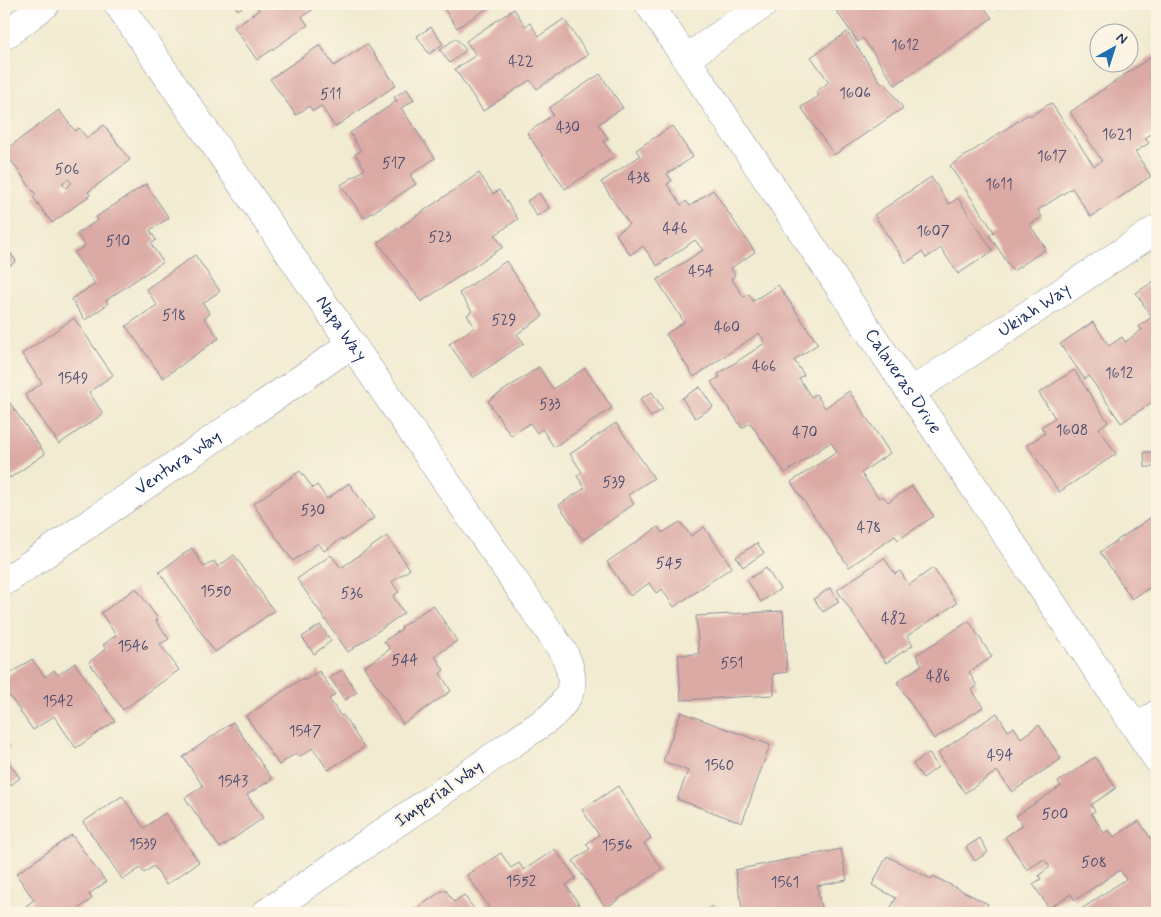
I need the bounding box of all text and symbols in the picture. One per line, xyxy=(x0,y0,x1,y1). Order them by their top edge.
north arrow xyxy=(1088,22,1138,72)
text: N xyxy=(1112,29,1131,49)
house number: 1612 xyxy=(891,36,919,56)
house number: 422 xyxy=(508,52,534,72)
house number: 1606 xyxy=(839,84,871,104)
house number: 511 xyxy=(320,85,342,105)
house number: 430 xyxy=(556,118,580,138)
house number: 1621 xyxy=(1102,125,1132,145)
house number: 1617 xyxy=(1037,147,1067,167)
house number: 517 xyxy=(382,154,406,174)
house number: 506 xyxy=(55,160,79,180)
house number: 438 xyxy=(627,168,651,188)
house number: 1611 xyxy=(985,175,1013,195)
house number: 446 xyxy=(663,219,687,239)
house number: 1607 xyxy=(916,222,950,242)
house number: 523 xyxy=(428,228,452,248)
house number: 510 xyxy=(106,232,130,252)
house number: 454 xyxy=(688,262,714,282)
street label: Ukiah Way xyxy=(993,278,1075,343)
street label: Napa Way xyxy=(310,291,372,366)
house number: 518 xyxy=(162,306,186,326)
house number: 529 xyxy=(492,311,516,331)
house number: 460 xyxy=(714,318,740,338)
street label: Calaveras Drive xyxy=(859,324,947,439)
house number: 466 xyxy=(752,357,776,377)
house number: 1612 xyxy=(1105,364,1133,384)
house number: 1549 xyxy=(58,369,88,389)
house number: 533 xyxy=(539,395,561,415)
house number: 1608 xyxy=(1056,421,1088,441)
house number: 470 xyxy=(792,423,818,443)
street label: Ventura Way xyxy=(130,425,226,501)
house number: 539 xyxy=(602,473,626,493)
house number: 530 xyxy=(301,501,325,521)
house number: 478 xyxy=(857,518,881,538)
house number: 545 xyxy=(656,554,682,574)
house number: 1550 xyxy=(200,582,232,602)
house number: 536 xyxy=(341,584,363,604)
house number: 482 xyxy=(881,609,907,629)
house number: 1546 xyxy=(117,637,149,657)
house number: 544 xyxy=(392,651,419,671)
house number: 551 xyxy=(721,654,743,674)
house number: 486 xyxy=(926,667,950,687)
house number: 1542 xyxy=(43,692,73,712)
house number: 1547 xyxy=(289,722,321,742)
house number: 494 xyxy=(987,746,1013,766)
street label: Imperial Way xyxy=(390,755,488,833)
house number: 1560 xyxy=(704,756,734,776)
house number: 1543 xyxy=(218,772,248,792)
house number: 500 xyxy=(1042,805,1068,825)
house number: 1539 xyxy=(129,835,157,855)
house number: 1556 xyxy=(602,836,633,856)
house number: 508 xyxy=(1081,853,1107,873)
house number: 1552 xyxy=(506,872,536,892)
house number: 1561 xyxy=(771,873,799,893)

